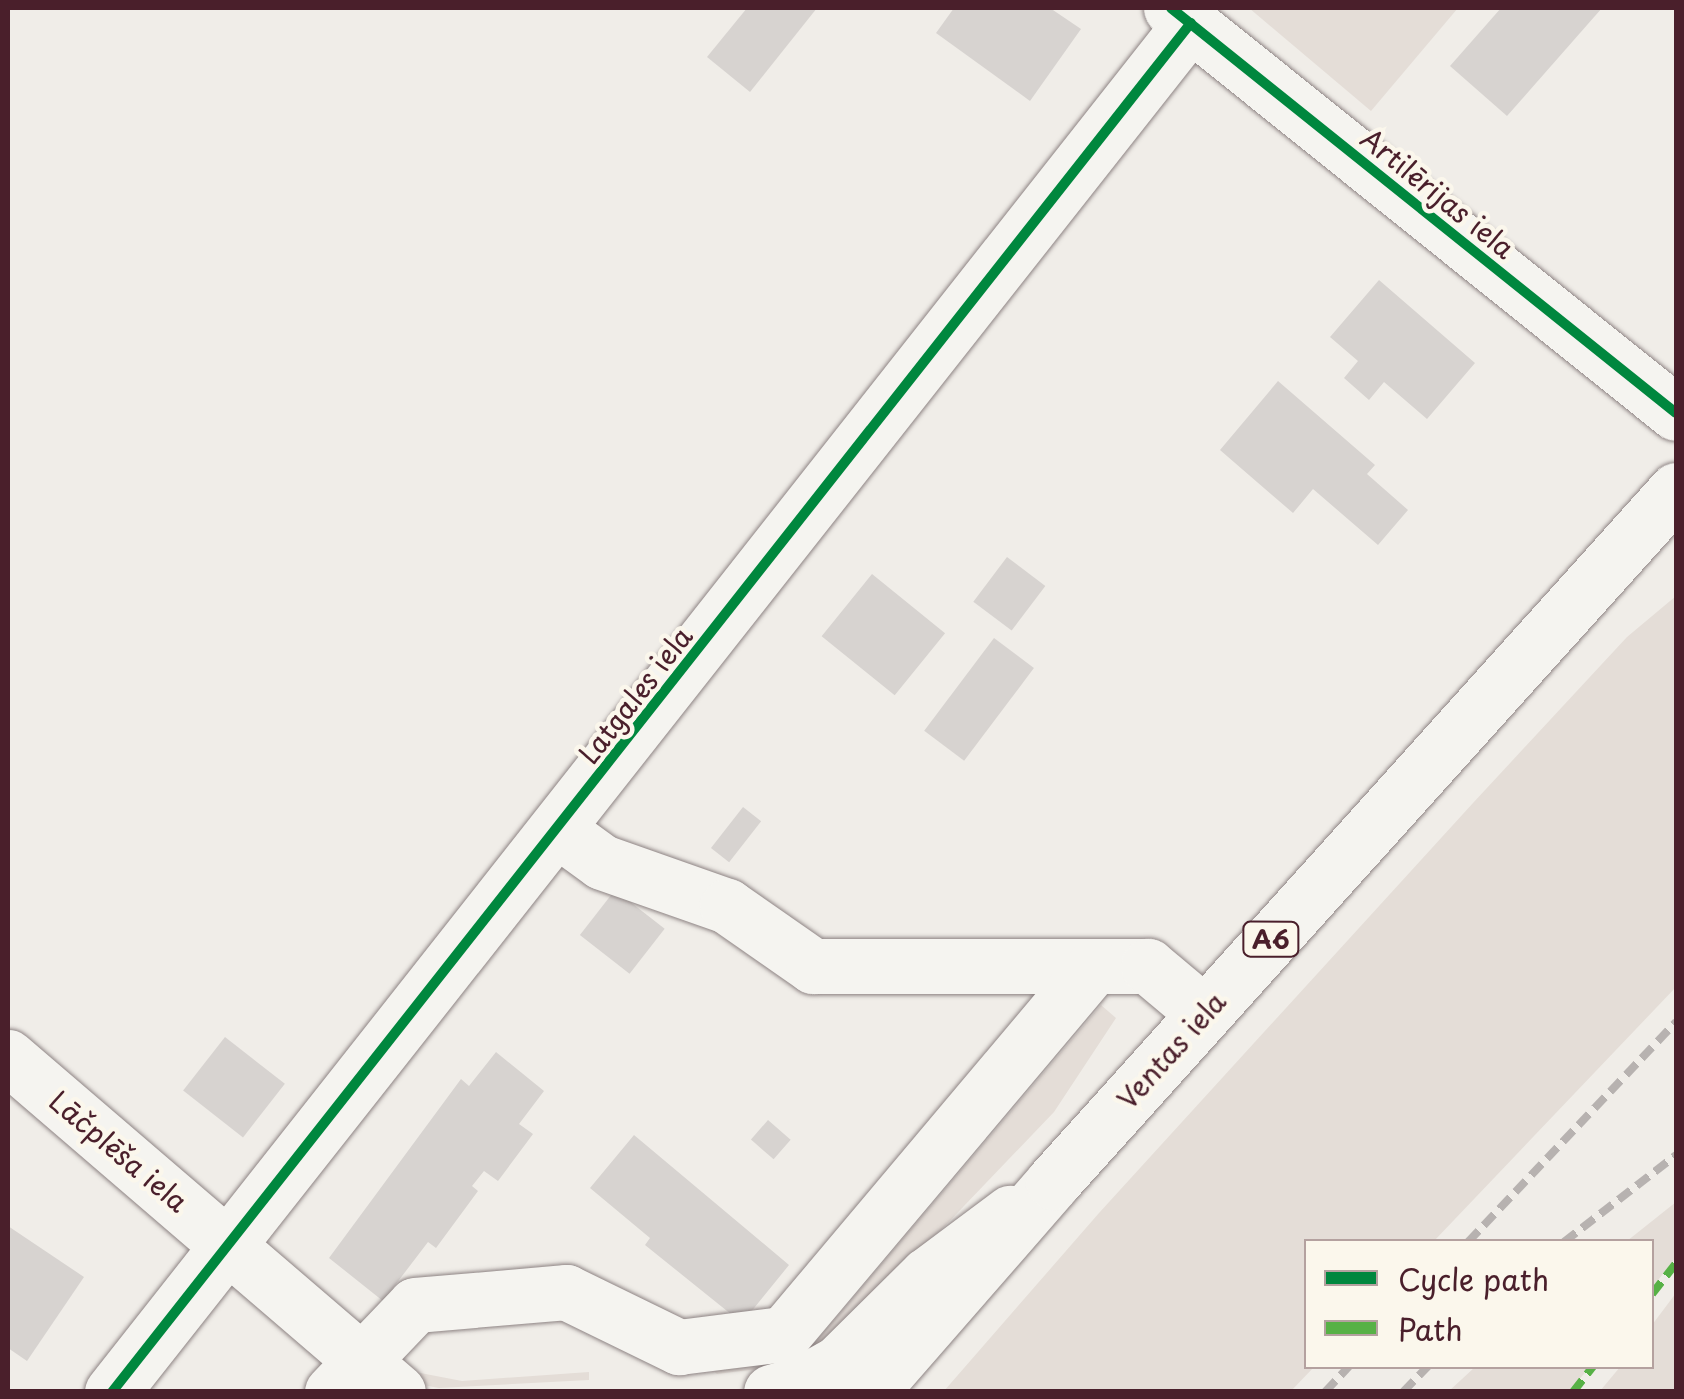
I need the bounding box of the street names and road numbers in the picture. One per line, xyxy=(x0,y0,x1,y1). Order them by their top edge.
street label: Artilērijas iela xyxy=(1354,121,1522,265)
street label: Latgales iela xyxy=(570,619,700,771)
road number: A6 xyxy=(1241,919,1301,959)
street label: Ventas iela xyxy=(1109,984,1233,1116)
street label: Lāčplēša iela xyxy=(42,1082,196,1220)

